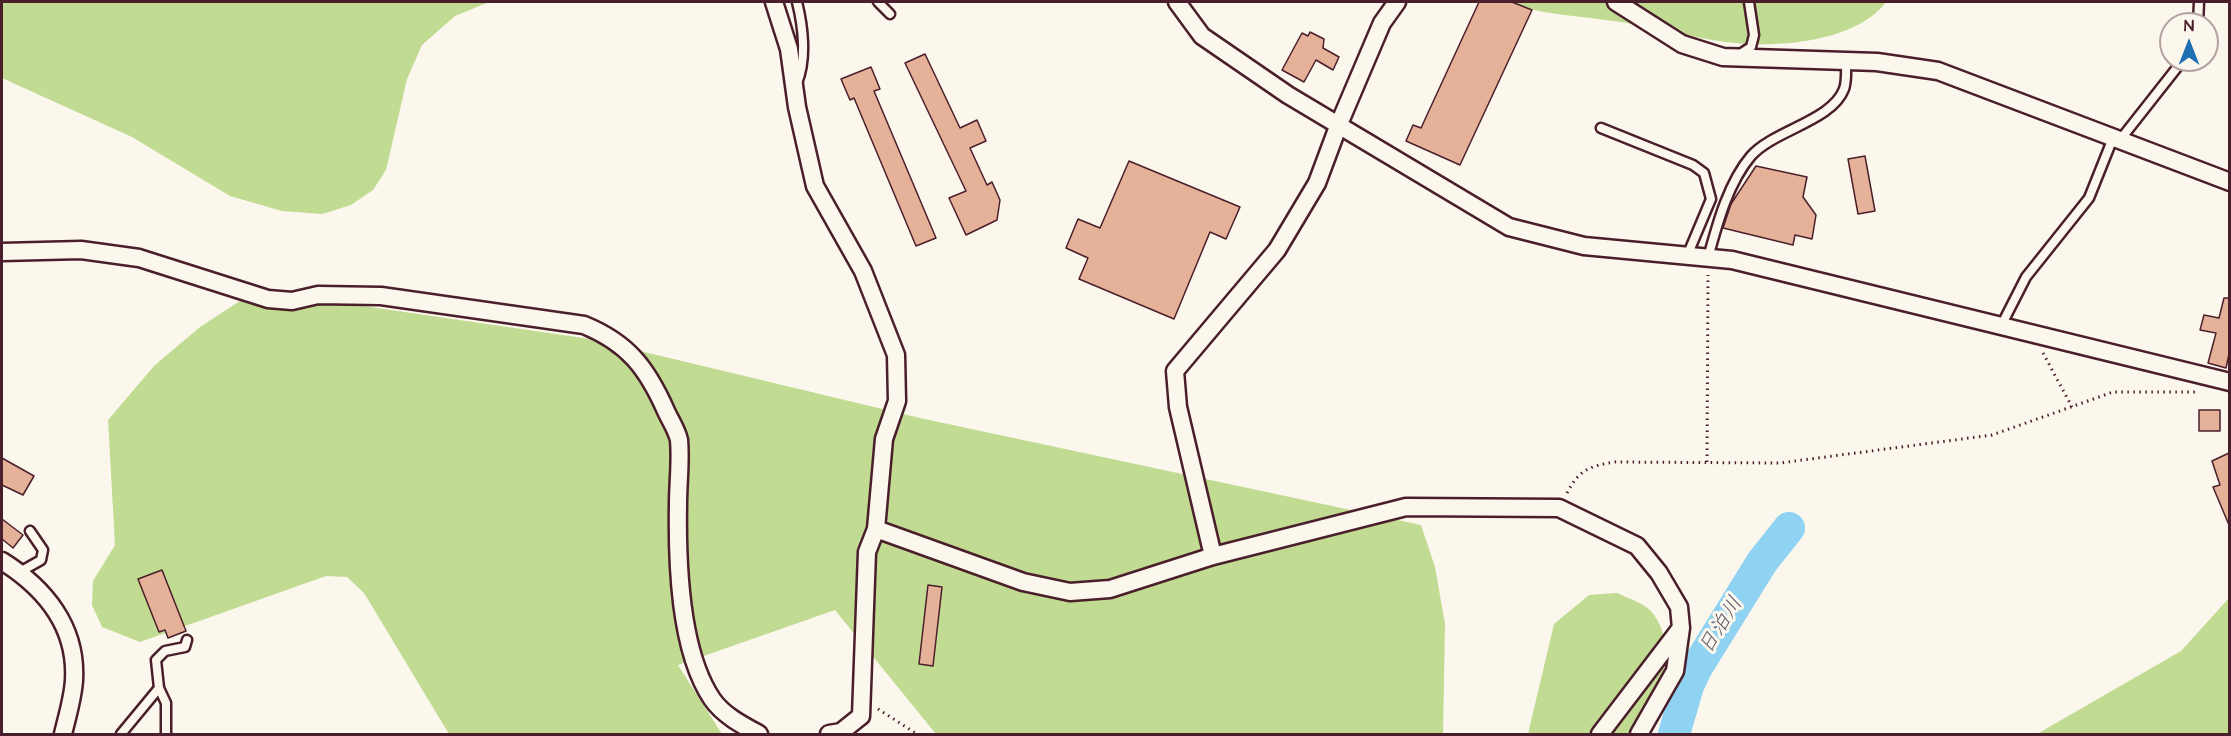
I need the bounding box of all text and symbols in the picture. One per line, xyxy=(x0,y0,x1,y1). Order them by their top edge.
north arrow xyxy=(2159,12,2219,72)
text: N xyxy=(2184,15,2194,37)
water label: 日泊川 xyxy=(1695,593,1749,659)

